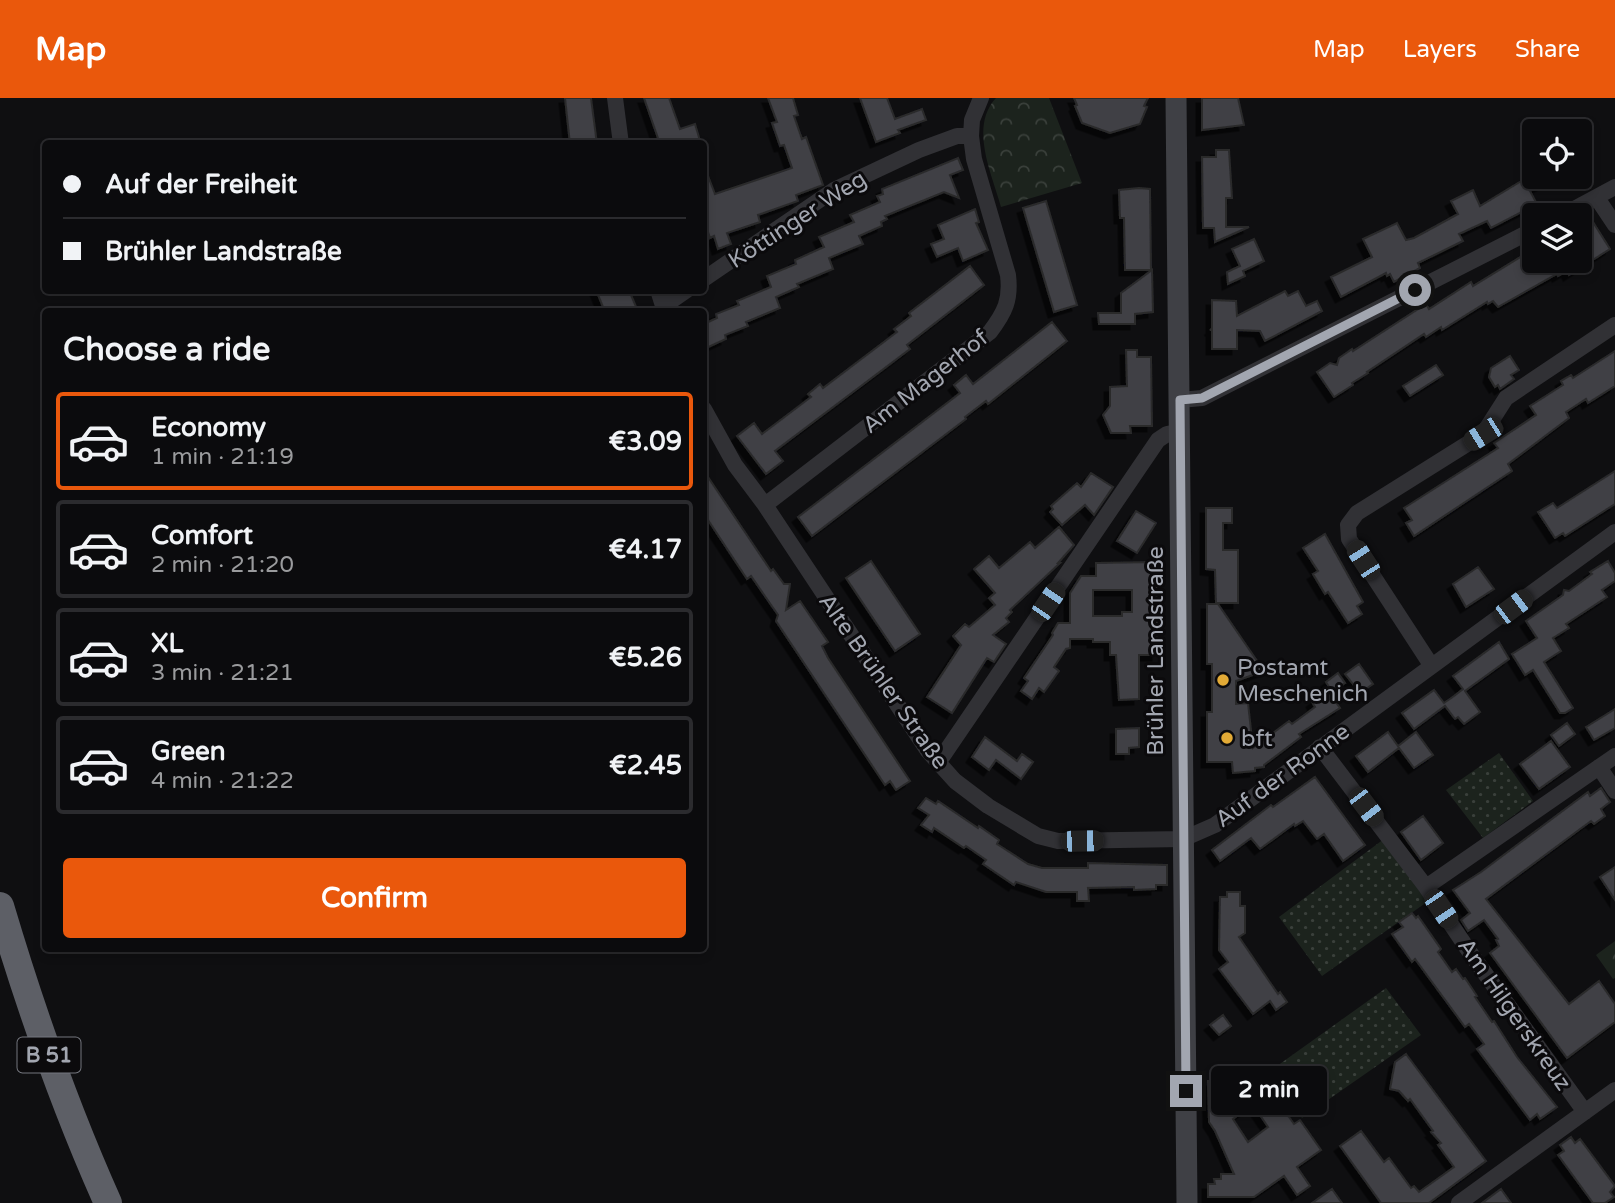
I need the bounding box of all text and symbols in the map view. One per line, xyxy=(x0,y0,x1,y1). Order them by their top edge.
text: Map xyxy=(35,30,106,69)
text: Map xyxy=(1313,35,1365,64)
text: Layers xyxy=(1403,35,1477,64)
text: Share xyxy=(1515,35,1580,64)
map controls xyxy=(1522,119,1592,273)
button: locate xyxy=(1522,119,1592,189)
street label: Köttinger Weg xyxy=(723,165,872,275)
text: Auf der Freiheit xyxy=(105,169,297,200)
button: layers xyxy=(1522,203,1592,273)
text: Brühler Landstraße xyxy=(105,236,342,267)
route start xyxy=(1399,274,1431,306)
street label: Am Magerhof xyxy=(857,324,994,440)
text: Choose a ride xyxy=(63,331,270,369)
icon: car xyxy=(67,410,130,473)
text: Economy xyxy=(151,412,266,443)
car xyxy=(1460,414,1507,454)
text: €3.09 xyxy=(609,426,682,457)
text: 1 min · 21:19 xyxy=(151,443,294,471)
icon: car xyxy=(67,518,130,581)
text: Comfort xyxy=(151,520,253,551)
text: €4.17 xyxy=(609,534,682,565)
car xyxy=(1343,537,1384,583)
street label: Brühler Landstraße xyxy=(1142,546,1170,756)
text: 2 min · 21:20 xyxy=(151,551,294,579)
car xyxy=(1028,579,1069,625)
car xyxy=(1490,586,1537,628)
street label: Alte Brühler Straße xyxy=(812,588,954,775)
icon: car xyxy=(67,626,130,689)
text: XL xyxy=(151,628,183,659)
text: €5.26 xyxy=(609,642,682,673)
place label: Postamt Meschenich xyxy=(1237,654,1368,708)
text: 3 min · 21:21 xyxy=(151,659,294,687)
marker: Postamt Meschenich xyxy=(1215,672,1231,688)
street label: Auf der Ronne xyxy=(1210,718,1355,834)
place label: bft xyxy=(1241,725,1273,753)
marker: bft xyxy=(1219,730,1235,746)
icon: car xyxy=(67,734,130,797)
text: Green xyxy=(151,736,226,767)
text: €2.45 xyxy=(609,750,682,781)
text: 4 min · 21:22 xyxy=(151,767,294,795)
car xyxy=(1345,784,1388,830)
car xyxy=(1061,830,1104,852)
button: Confirm xyxy=(63,858,686,938)
car xyxy=(1421,886,1462,932)
street label: Am Hilgerskreuz xyxy=(1451,933,1577,1096)
road number: B 51 xyxy=(18,1038,80,1072)
callout: 2 min xyxy=(1210,1066,1326,1116)
route end xyxy=(1170,1075,1202,1107)
text: 2 min xyxy=(1238,1076,1300,1104)

